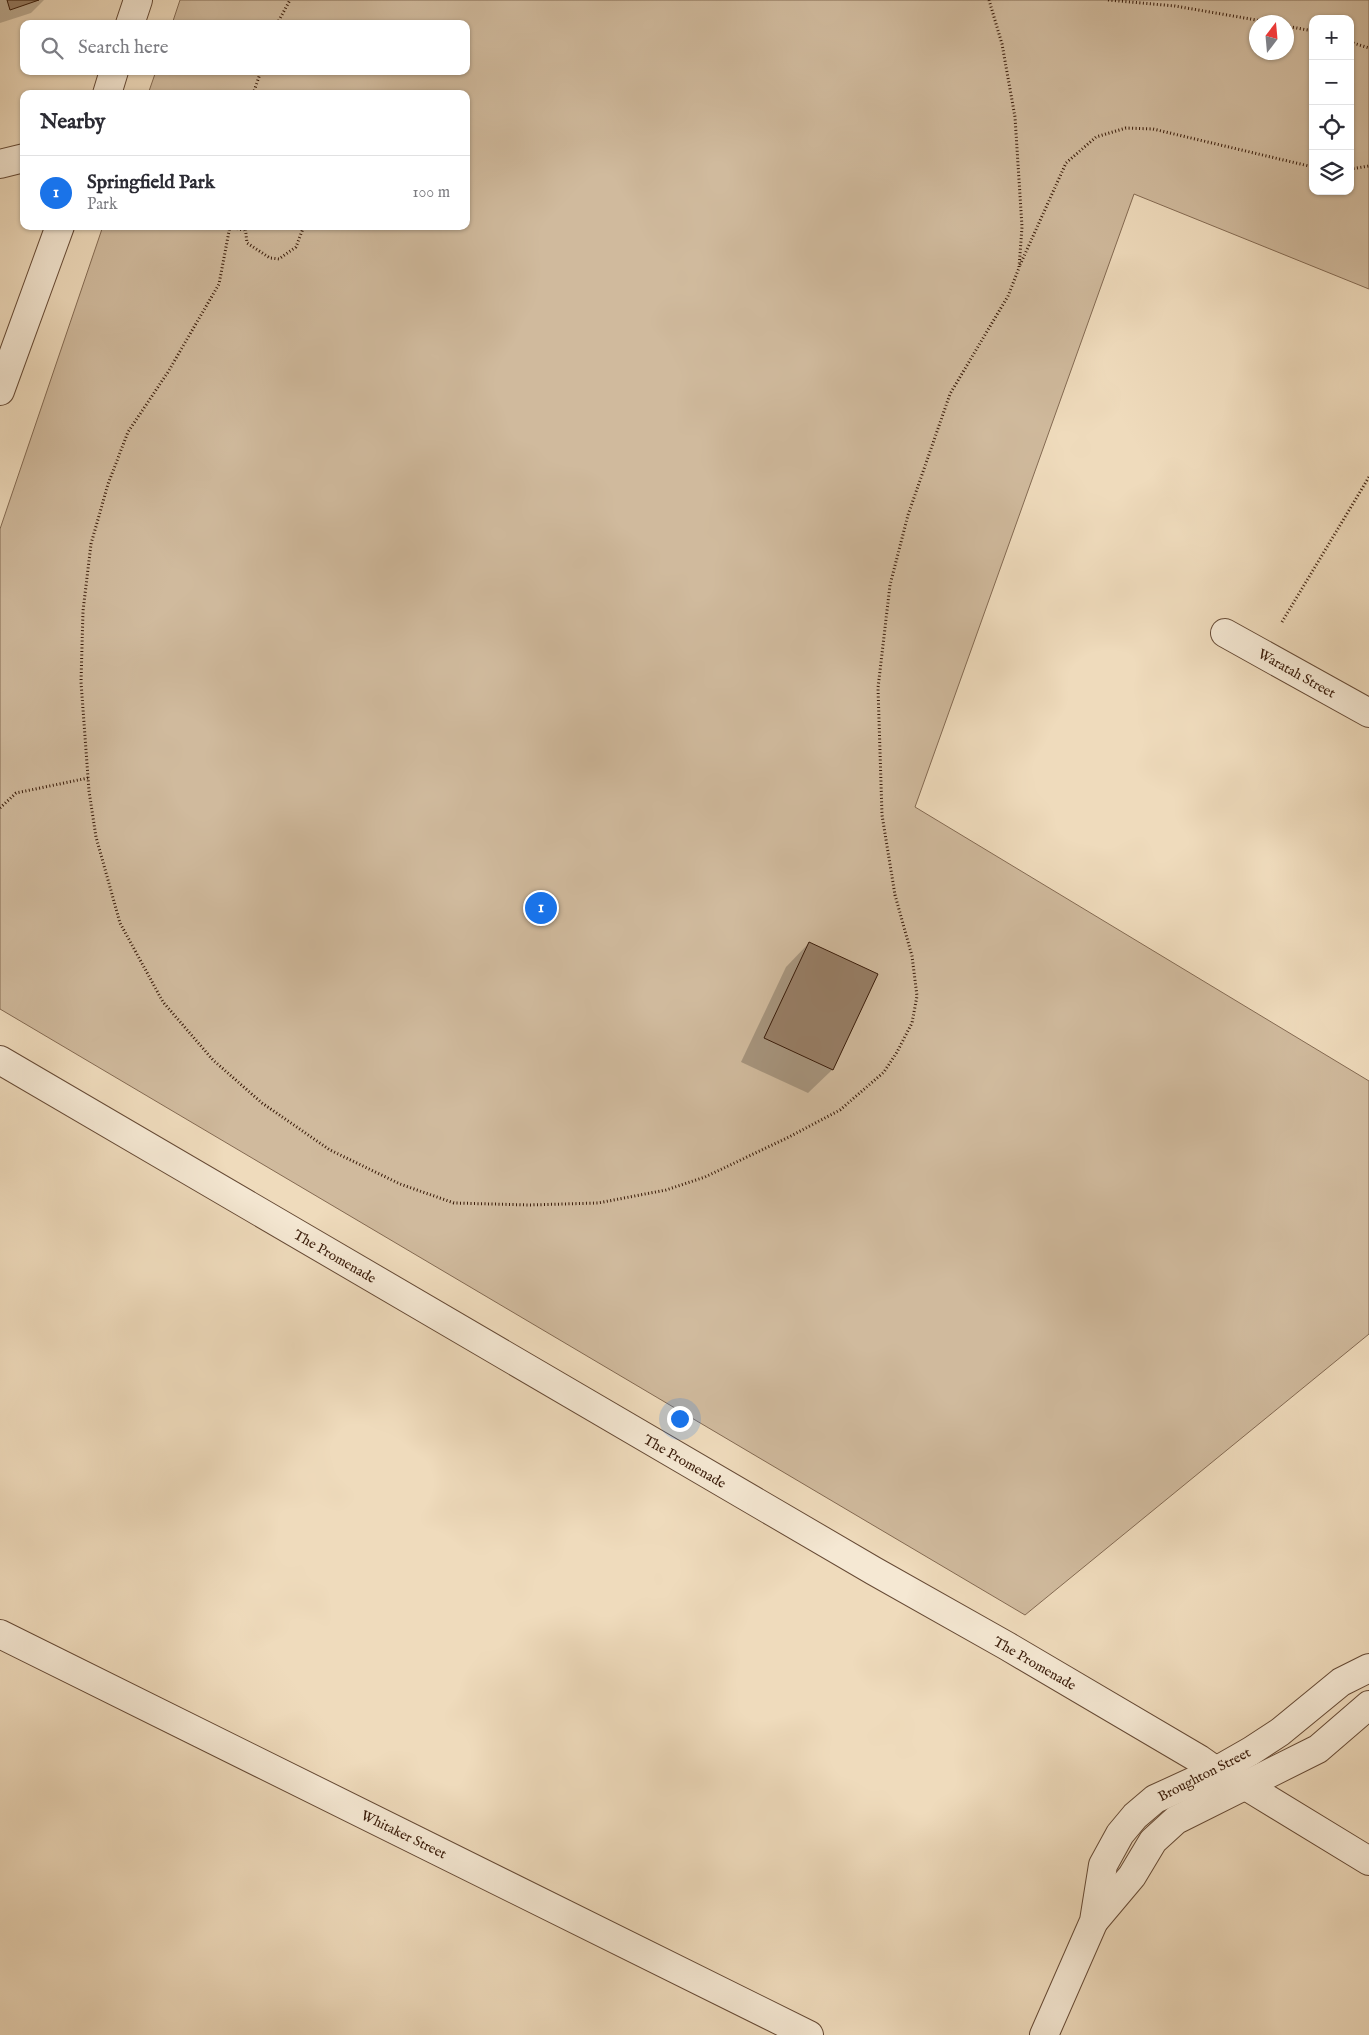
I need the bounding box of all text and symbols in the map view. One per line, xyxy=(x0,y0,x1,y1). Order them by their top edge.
north arrow xyxy=(1249,15,1294,60)
map controls xyxy=(1309,15,1354,195)
button: + xyxy=(1309,15,1354,60)
search box xyxy=(20,20,470,75)
icon: search xyxy=(38,34,66,62)
text: Search here xyxy=(78,36,169,60)
button: − xyxy=(1309,60,1354,105)
button: locate xyxy=(1309,105,1354,150)
text: Nearby xyxy=(40,109,105,136)
button: layers xyxy=(1309,150,1354,195)
text: Springfield Park xyxy=(87,171,215,195)
text: 1 xyxy=(53,183,59,203)
text: 100 m xyxy=(413,183,450,203)
text: Park xyxy=(87,195,117,215)
street label: Waratah Street xyxy=(1255,645,1339,703)
pin: 1 xyxy=(525,889,557,927)
street label: The Promenade xyxy=(290,1226,380,1288)
your location xyxy=(667,1406,693,1432)
street label: The Promenade xyxy=(640,1431,730,1493)
street label: The Promenade xyxy=(990,1633,1080,1695)
street label: Broughton Street xyxy=(1155,1744,1254,1806)
street label: Whitaker Street xyxy=(358,1806,449,1863)

